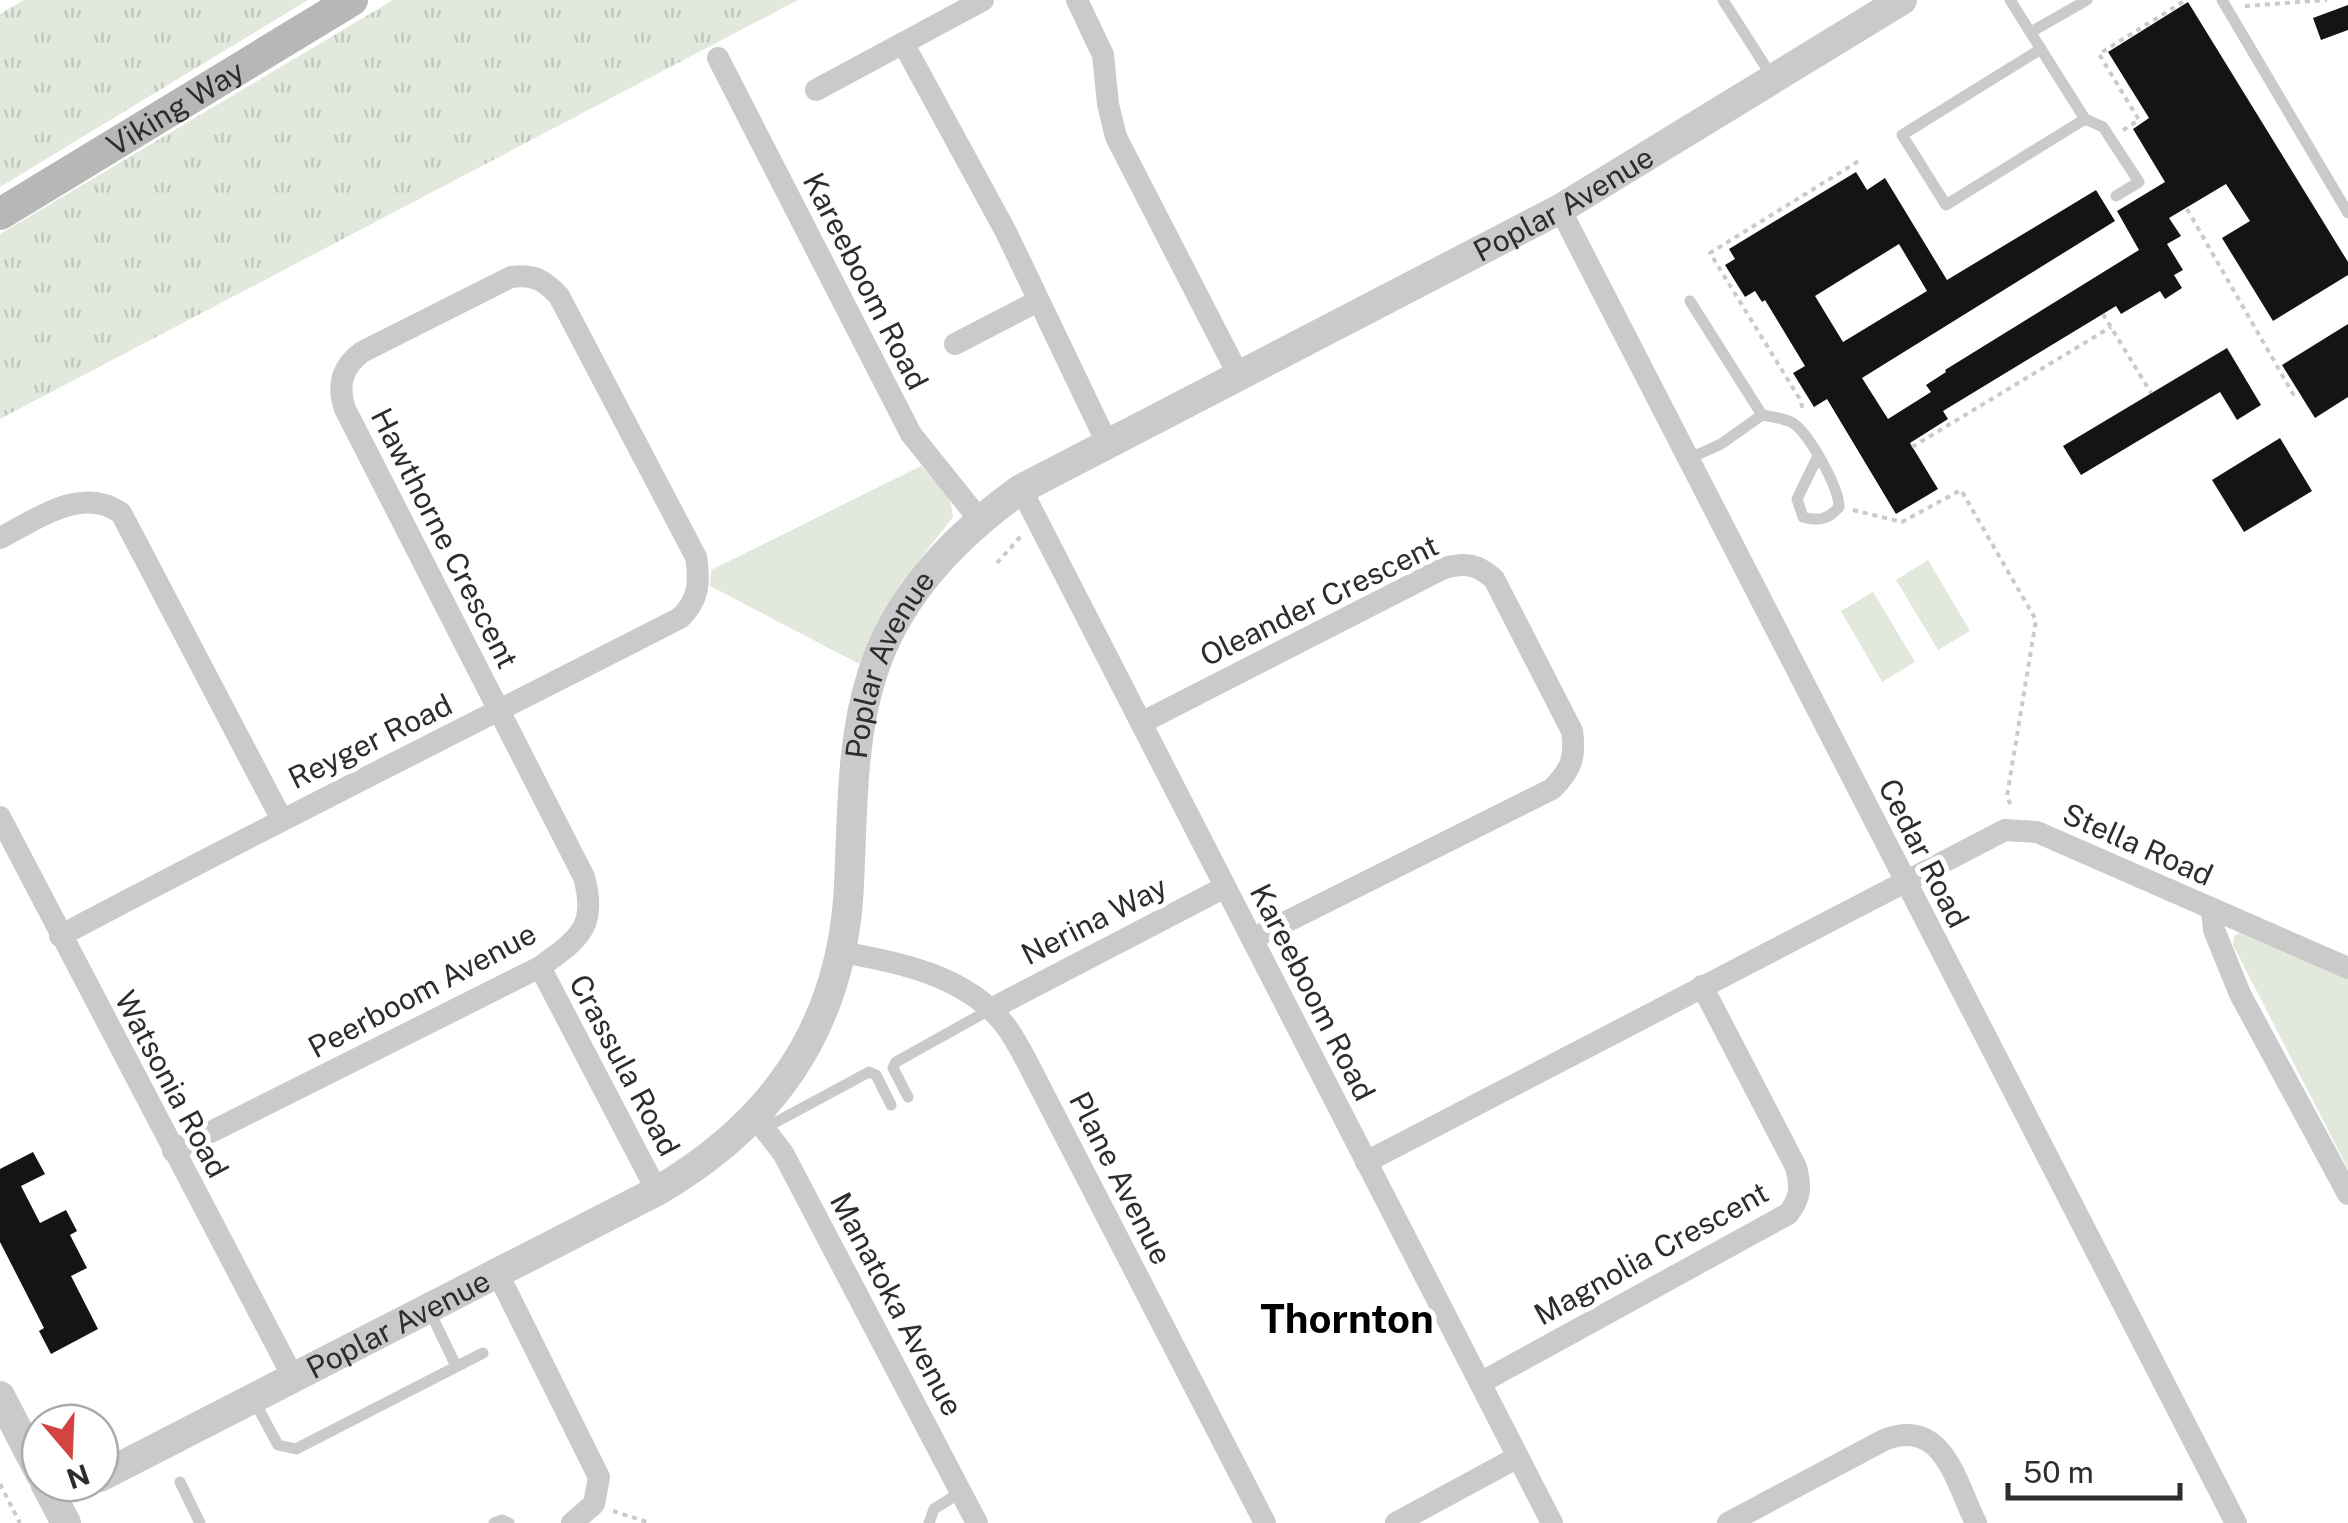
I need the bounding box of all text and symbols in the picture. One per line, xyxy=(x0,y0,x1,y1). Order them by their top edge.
street label: Viking Way xyxy=(100,52,250,163)
street label: Poplar Avenue xyxy=(1467,138,1660,269)
street label: Kareeboom Road xyxy=(796,167,936,395)
street label: Hawthorne Crescent xyxy=(364,402,526,674)
street label: Oleander Crescent xyxy=(1194,527,1444,673)
street label: Poplar Avenue xyxy=(838,563,942,761)
street label: Reyger Road xyxy=(282,686,458,796)
street label: Cedar Road xyxy=(1871,773,1977,933)
street label: Stella Road xyxy=(2057,795,2219,893)
street label: Nerina Way xyxy=(1015,868,1173,972)
street label: Kareeboom Road xyxy=(1243,878,1383,1106)
street label: Peerboom Avenue xyxy=(302,915,542,1065)
street label: Crassula Road xyxy=(562,968,688,1162)
street label: Watsonia Road xyxy=(108,984,236,1184)
street label: Plane Avenue xyxy=(1062,1086,1180,1270)
street label: Magnolia Crescent xyxy=(1528,1174,1774,1332)
street label: Manatoka Avenue xyxy=(823,1186,971,1422)
street label: Poplar Avenue xyxy=(300,1262,496,1386)
district label: Thornton xyxy=(1260,1295,1434,1342)
north arrow xyxy=(20,1403,120,1503)
scale bar xyxy=(2008,1438,2180,1500)
text: 50 m xyxy=(2023,1454,2094,1490)
text: N xyxy=(63,1458,94,1496)

